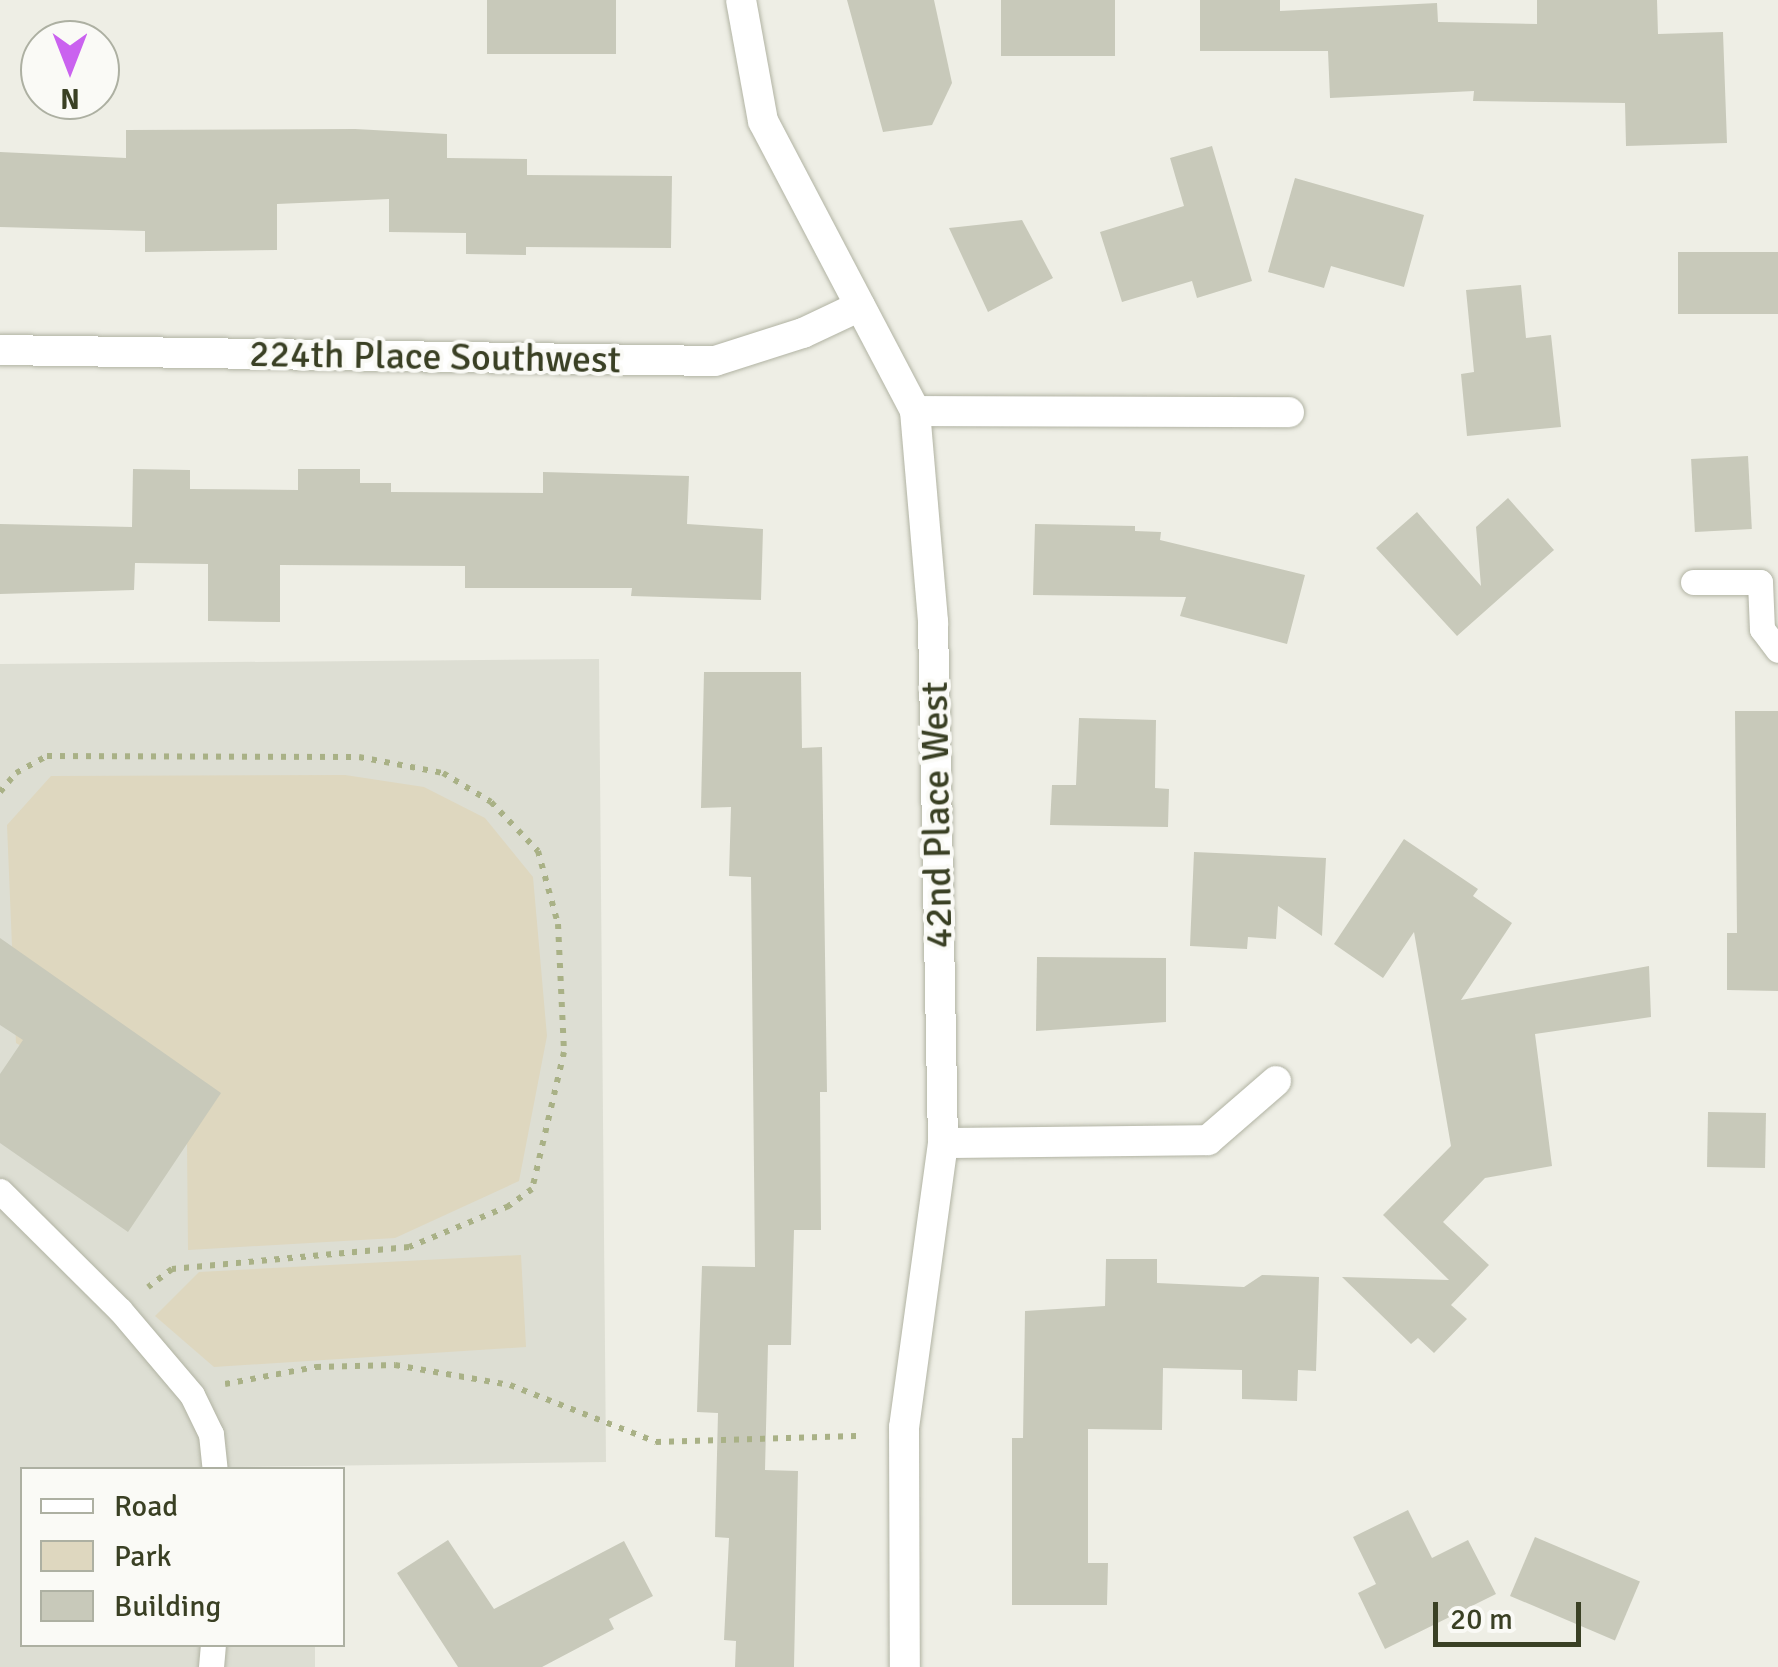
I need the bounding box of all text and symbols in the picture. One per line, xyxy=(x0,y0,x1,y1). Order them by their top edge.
north arrow xyxy=(20,20,120,120)
text: N xyxy=(60,81,80,115)
street label: 224th Place Southwest xyxy=(249,331,621,383)
street label: 42nd Place West xyxy=(912,681,962,949)
legend xyxy=(20,1467,345,1647)
text: Road xyxy=(114,1488,178,1525)
text: Park xyxy=(114,1538,172,1575)
scale bar xyxy=(1438,1582,1586,1644)
text: Building xyxy=(114,1588,221,1625)
text: 20 m xyxy=(1450,1601,1513,1638)

